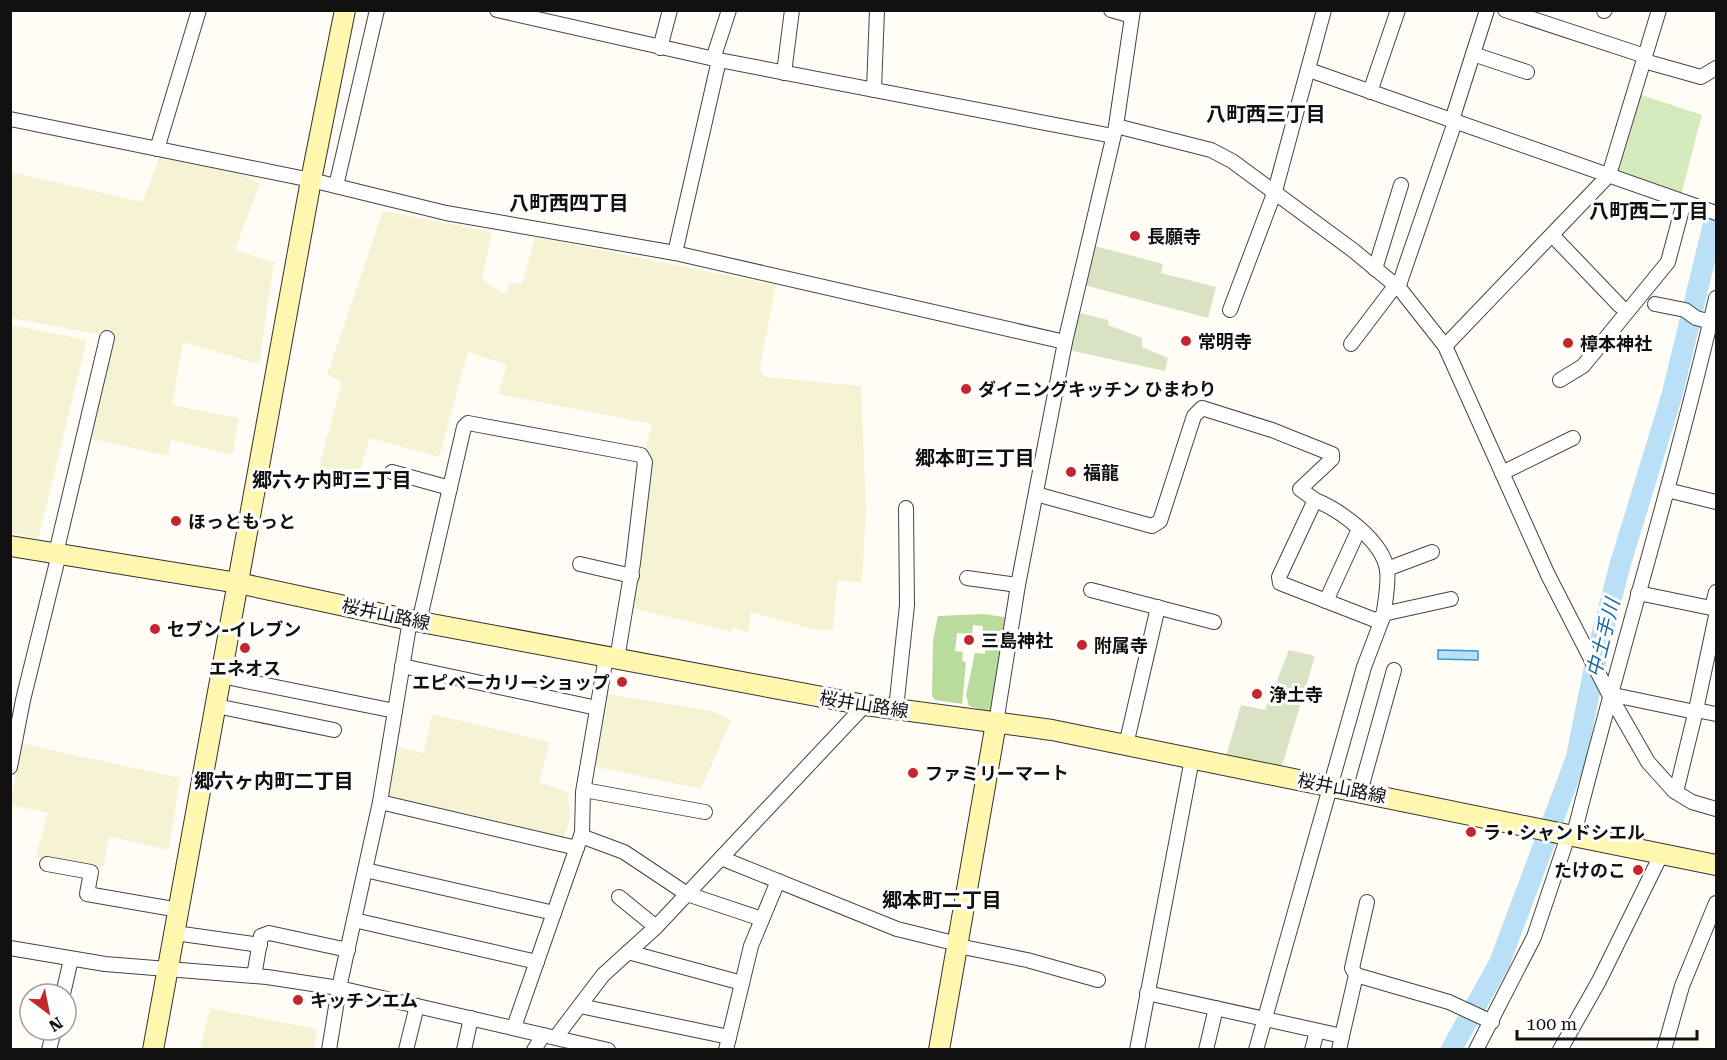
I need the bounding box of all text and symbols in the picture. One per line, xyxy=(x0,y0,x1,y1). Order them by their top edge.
district label: 八町西三丁目 xyxy=(1206,102,1326,126)
district label: 八町西四丁目 xyxy=(509,191,629,215)
district label: 八町西二丁目 xyxy=(1589,199,1709,223)
place label: 長願寺 xyxy=(1147,226,1201,247)
marker: 長願寺 xyxy=(1128,229,1142,243)
place label: 常明寺 xyxy=(1198,331,1252,352)
place label: 樟本神社 xyxy=(1580,333,1652,354)
marker: 常明寺 xyxy=(1179,334,1193,348)
marker: 樟本神社 xyxy=(1561,336,1575,350)
place label: ダイニングキッチン ひまわり xyxy=(978,379,1217,400)
marker: ダイニングキッチン ひまわり xyxy=(959,382,973,396)
district label: 郷本町三丁目 xyxy=(915,446,1035,470)
place label: 福龍 xyxy=(1083,462,1119,483)
marker: 福龍 xyxy=(1064,465,1078,479)
district label: 郷六ヶ内町三丁目 xyxy=(252,468,412,492)
place label: ほっともっと xyxy=(188,511,296,532)
marker: ほっともっと xyxy=(169,514,183,528)
street label: 桜井山路線 xyxy=(340,594,432,634)
water label: 中土手川 xyxy=(1582,594,1625,680)
place label: セブン-イレブン xyxy=(167,619,301,640)
marker: セブン-イレブン xyxy=(148,622,162,636)
place label: 三島神社 xyxy=(981,630,1053,651)
marker: 三島神社 xyxy=(962,633,976,647)
place label: 附属寺 xyxy=(1094,635,1148,656)
marker: 附属寺 xyxy=(1075,638,1089,652)
marker: エネオス xyxy=(238,641,252,655)
place label: エネオス xyxy=(209,658,281,679)
place label: エピベーカリーショップ xyxy=(412,672,610,693)
marker: エピベーカリーショップ xyxy=(615,675,629,689)
place label: 浄土寺 xyxy=(1269,684,1323,705)
street label: 桜井山路線 xyxy=(818,687,910,721)
marker: 浄土寺 xyxy=(1250,687,1264,701)
place label: ファミリーマート xyxy=(925,763,1069,784)
marker: ファミリーマート xyxy=(906,766,920,780)
district label: 郷六ヶ内町二丁目 xyxy=(194,769,354,793)
street label: 桜井山路線 xyxy=(1296,769,1388,807)
place label: ラ・シャンドシエル xyxy=(1483,822,1645,843)
marker: ラ・シャンドシエル xyxy=(1464,825,1478,839)
place label: たけのこ xyxy=(1554,860,1626,881)
marker: たけのこ xyxy=(1631,863,1645,877)
district label: 郷本町二丁目 xyxy=(882,888,1002,912)
north arrow xyxy=(18,982,78,1042)
place label: キッチンエム xyxy=(310,990,418,1011)
marker: キッチンエム xyxy=(291,993,305,1007)
scale bar xyxy=(1517,1003,1697,1041)
text: N xyxy=(45,1013,66,1036)
text: 100 m xyxy=(1526,1013,1577,1034)

